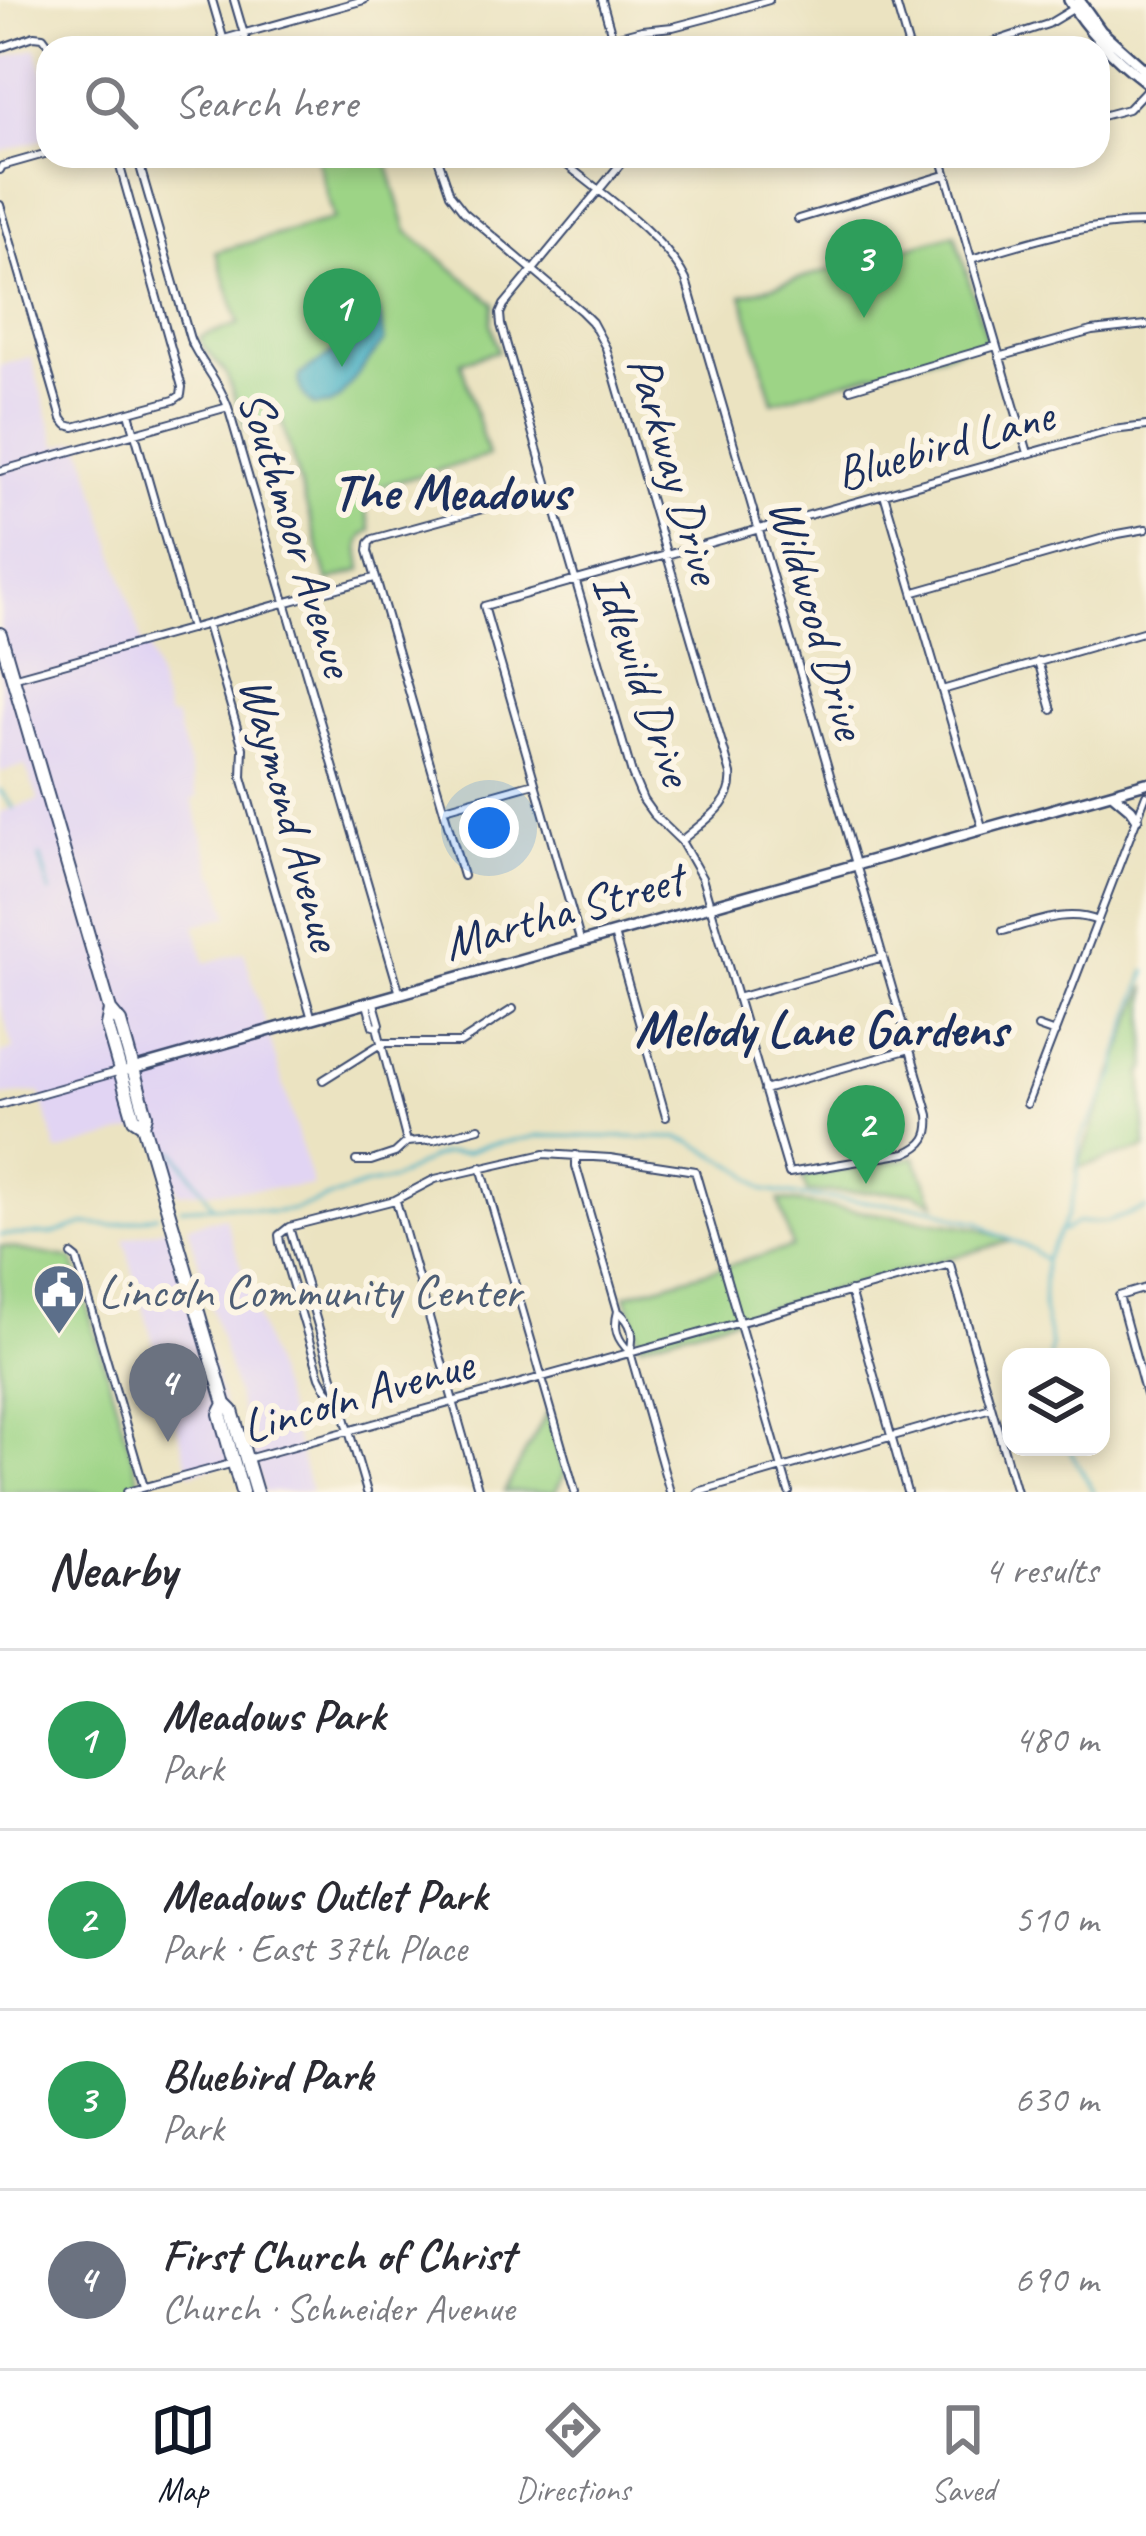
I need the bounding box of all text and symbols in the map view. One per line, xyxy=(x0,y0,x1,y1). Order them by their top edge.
search box xyxy=(36,36,1110,168)
icon: search xyxy=(78,69,144,135)
text: Search here xyxy=(174,74,357,131)
pin: 3 xyxy=(825,219,903,318)
pin: 1 xyxy=(303,268,381,367)
street label: Parkway Drive xyxy=(614,349,737,593)
street label: Southmoor Avenue xyxy=(225,383,370,687)
street label: Bluebird Lane xyxy=(829,383,1063,504)
district label: The Meadows xyxy=(333,460,574,524)
street label: Wildwood Drive xyxy=(755,491,882,748)
street label: Idlewild Drive xyxy=(579,566,708,796)
street label: Waymond Avenue xyxy=(226,670,357,959)
your location xyxy=(459,798,519,858)
street label: Martha Street xyxy=(437,847,696,974)
district label: Melody Lane Gardens xyxy=(635,997,1012,1061)
pin: 2 xyxy=(827,1085,905,1184)
place label: Lincoln Community Center xyxy=(98,1261,525,1321)
public building icon: Lincoln Community Center xyxy=(31,1262,87,1336)
street label: Lincoln Avenue xyxy=(235,1333,483,1456)
pin: 4 xyxy=(129,1343,207,1442)
map controls xyxy=(1002,1348,1110,1456)
button: layers xyxy=(1002,1348,1110,1456)
text: Nearby xyxy=(48,1538,176,1602)
text: 4 results xyxy=(984,1546,1098,1595)
text: Meadows Park xyxy=(162,1687,385,1744)
text: 1 xyxy=(78,1715,96,1764)
text: 480 m xyxy=(1014,1715,1098,1764)
text: Park xyxy=(162,1744,224,1793)
text: Meadows Outlet Park xyxy=(162,1867,487,1924)
text: 2 xyxy=(78,1895,96,1944)
text: 510 m xyxy=(1014,1895,1098,1944)
text: Park · East 37th Place xyxy=(162,1924,467,1973)
text: Bluebird Park xyxy=(162,2047,372,2104)
text: 3 xyxy=(78,2075,96,2124)
text: 630 m xyxy=(1014,2075,1098,2124)
text: Park xyxy=(162,2104,224,2153)
text: First Church of Christ xyxy=(162,2227,514,2284)
text: 4 xyxy=(78,2255,96,2304)
text: 690 m xyxy=(1014,2255,1098,2304)
text: Church · Schneider Avenue xyxy=(162,2284,514,2333)
tab: Map xyxy=(150,2397,216,2511)
tab: Directions xyxy=(516,2397,630,2511)
tab: Saved xyxy=(930,2397,996,2511)

